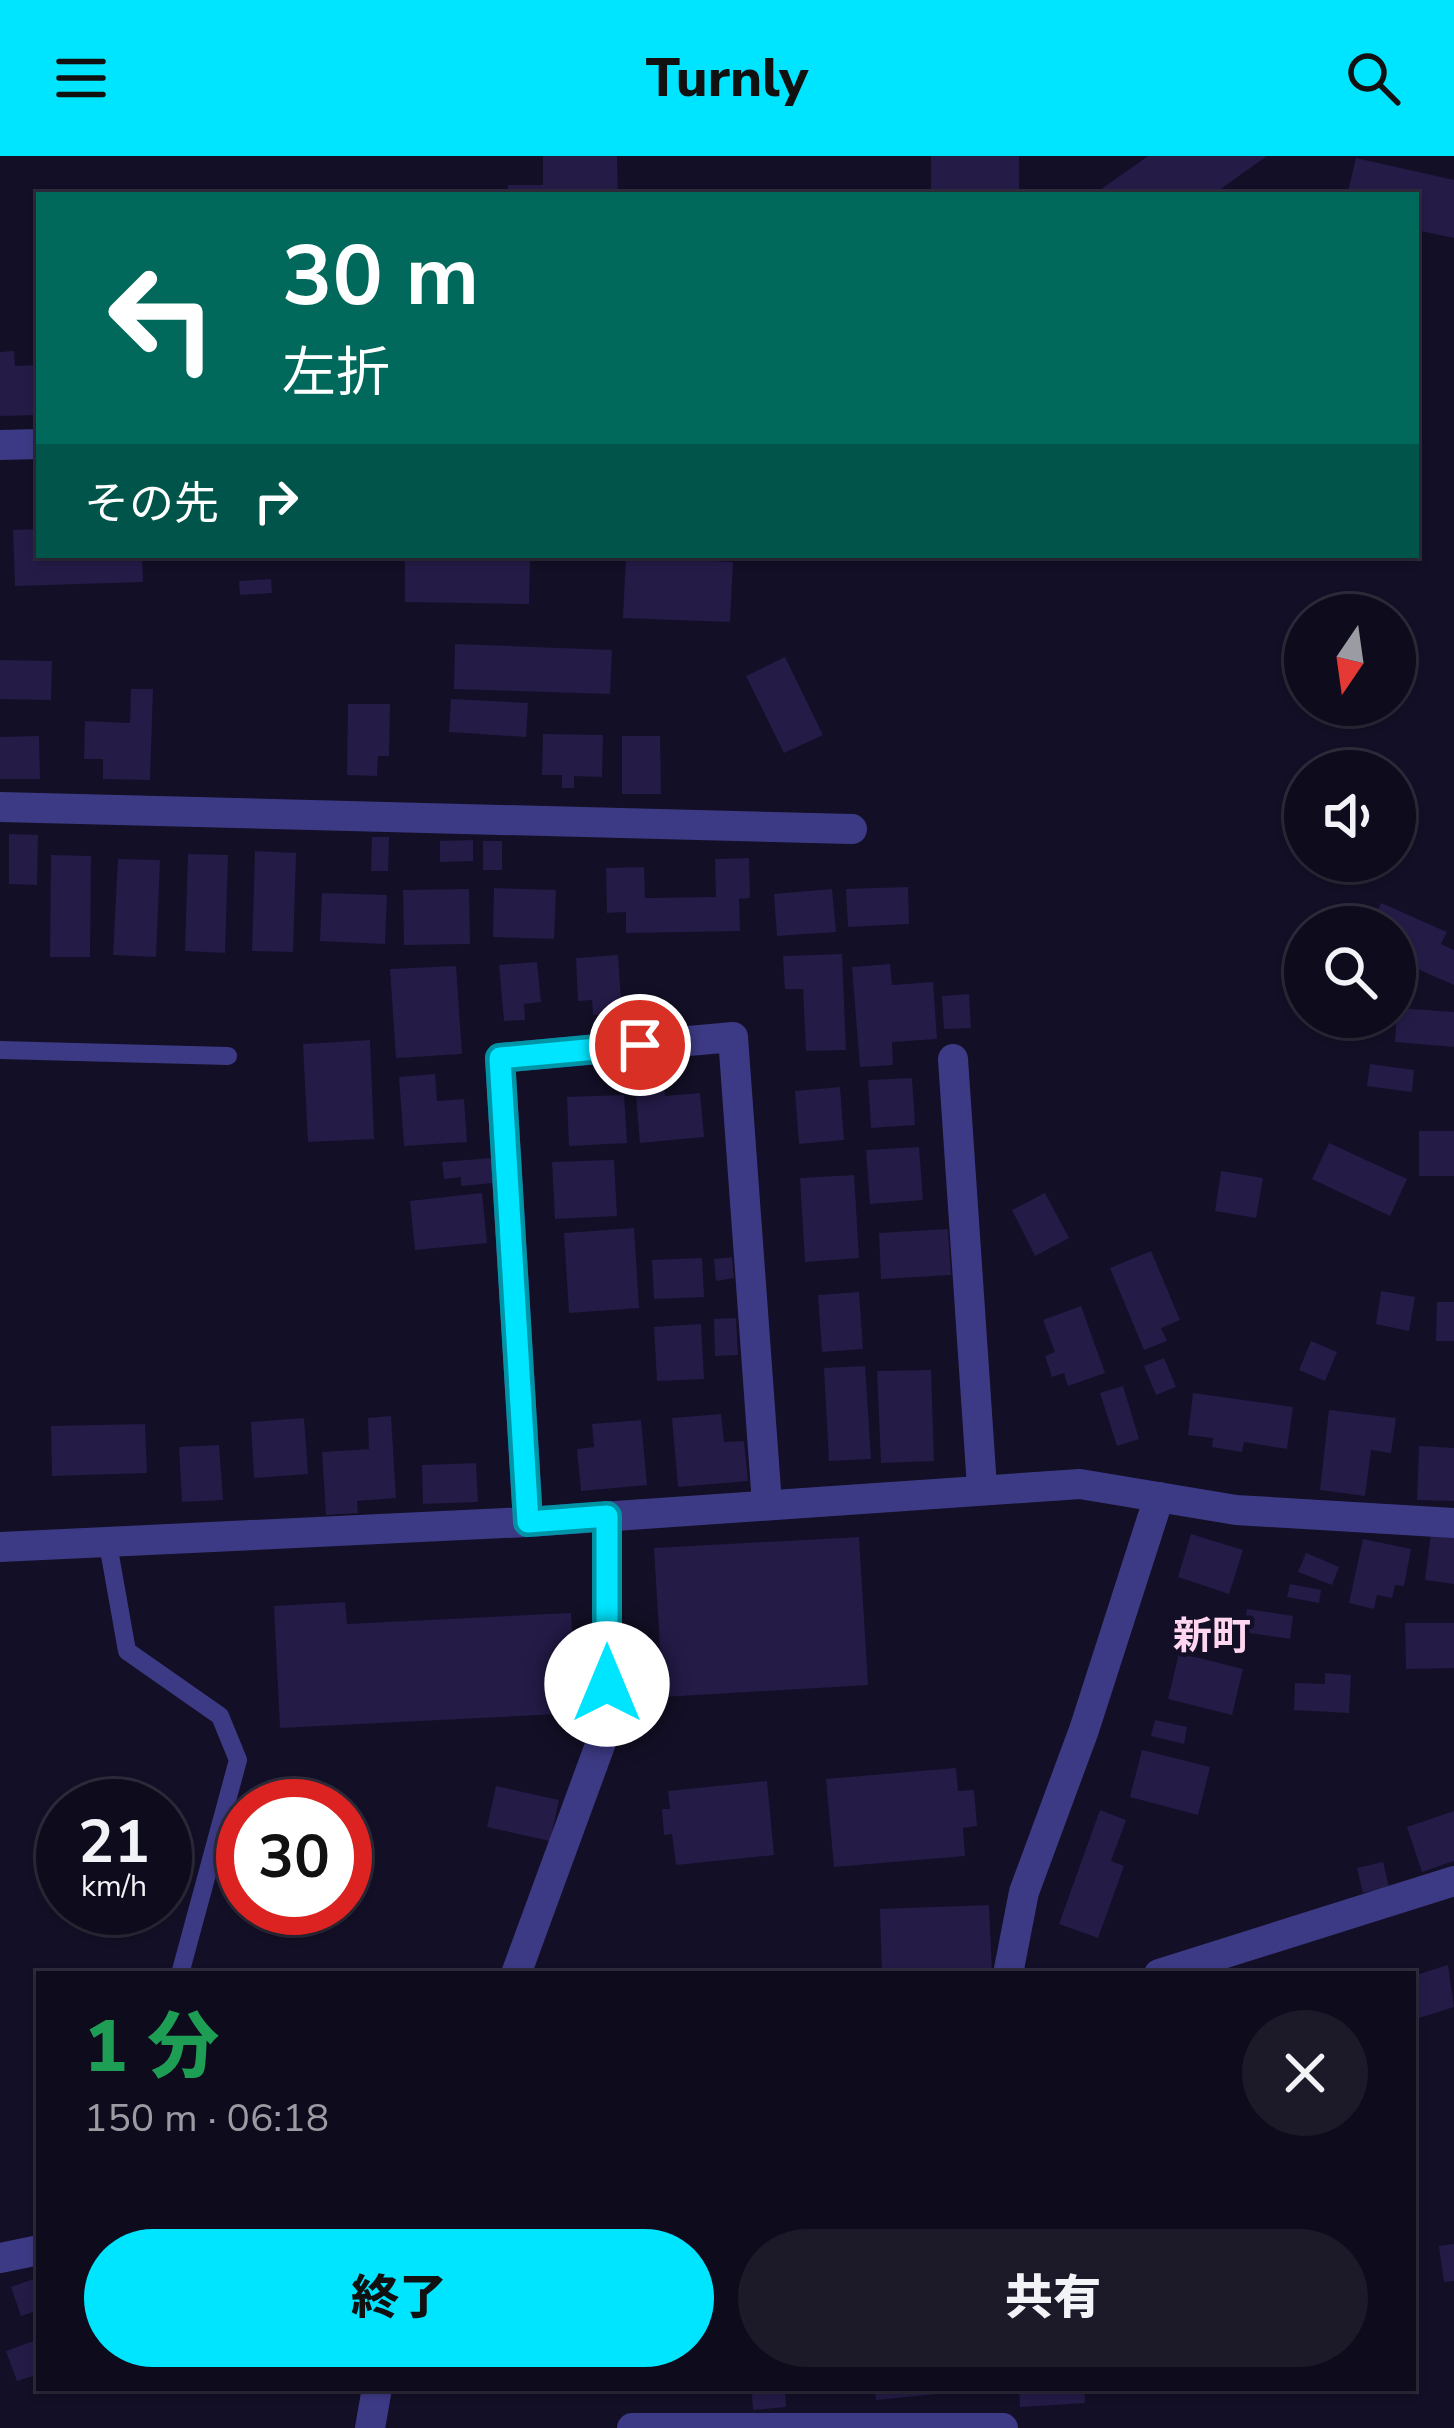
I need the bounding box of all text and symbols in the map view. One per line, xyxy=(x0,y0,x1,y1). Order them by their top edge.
text: Turnly xyxy=(646,41,808,115)
icon: menu xyxy=(48,45,114,111)
icon: search xyxy=(1340,45,1406,111)
text: 30 m xyxy=(282,219,479,334)
icon: left xyxy=(84,240,240,396)
text: 左折 xyxy=(282,336,390,410)
icon: right xyxy=(243,468,309,534)
text: その先 xyxy=(84,474,219,535)
north arrow xyxy=(1284,594,1416,726)
map controls xyxy=(1284,594,1416,1038)
button: sound xyxy=(1284,750,1416,882)
button: search xyxy=(1284,906,1416,1038)
pin xyxy=(589,994,691,1096)
icon: arrive xyxy=(607,1012,673,1078)
district label: 新町 xyxy=(1173,1610,1251,1663)
position arrow xyxy=(544,1621,670,1747)
speed limit sign: 30 xyxy=(216,1779,372,1935)
text: 21 xyxy=(78,1801,150,1883)
text: km/h xyxy=(81,1866,147,1907)
text: 1 分 xyxy=(84,1998,219,2096)
button: close xyxy=(1242,2010,1368,2136)
text: 150 m · 06:18 xyxy=(84,2092,329,2145)
button: 終了 xyxy=(84,2229,714,2367)
button: 共有 xyxy=(738,2229,1368,2367)

